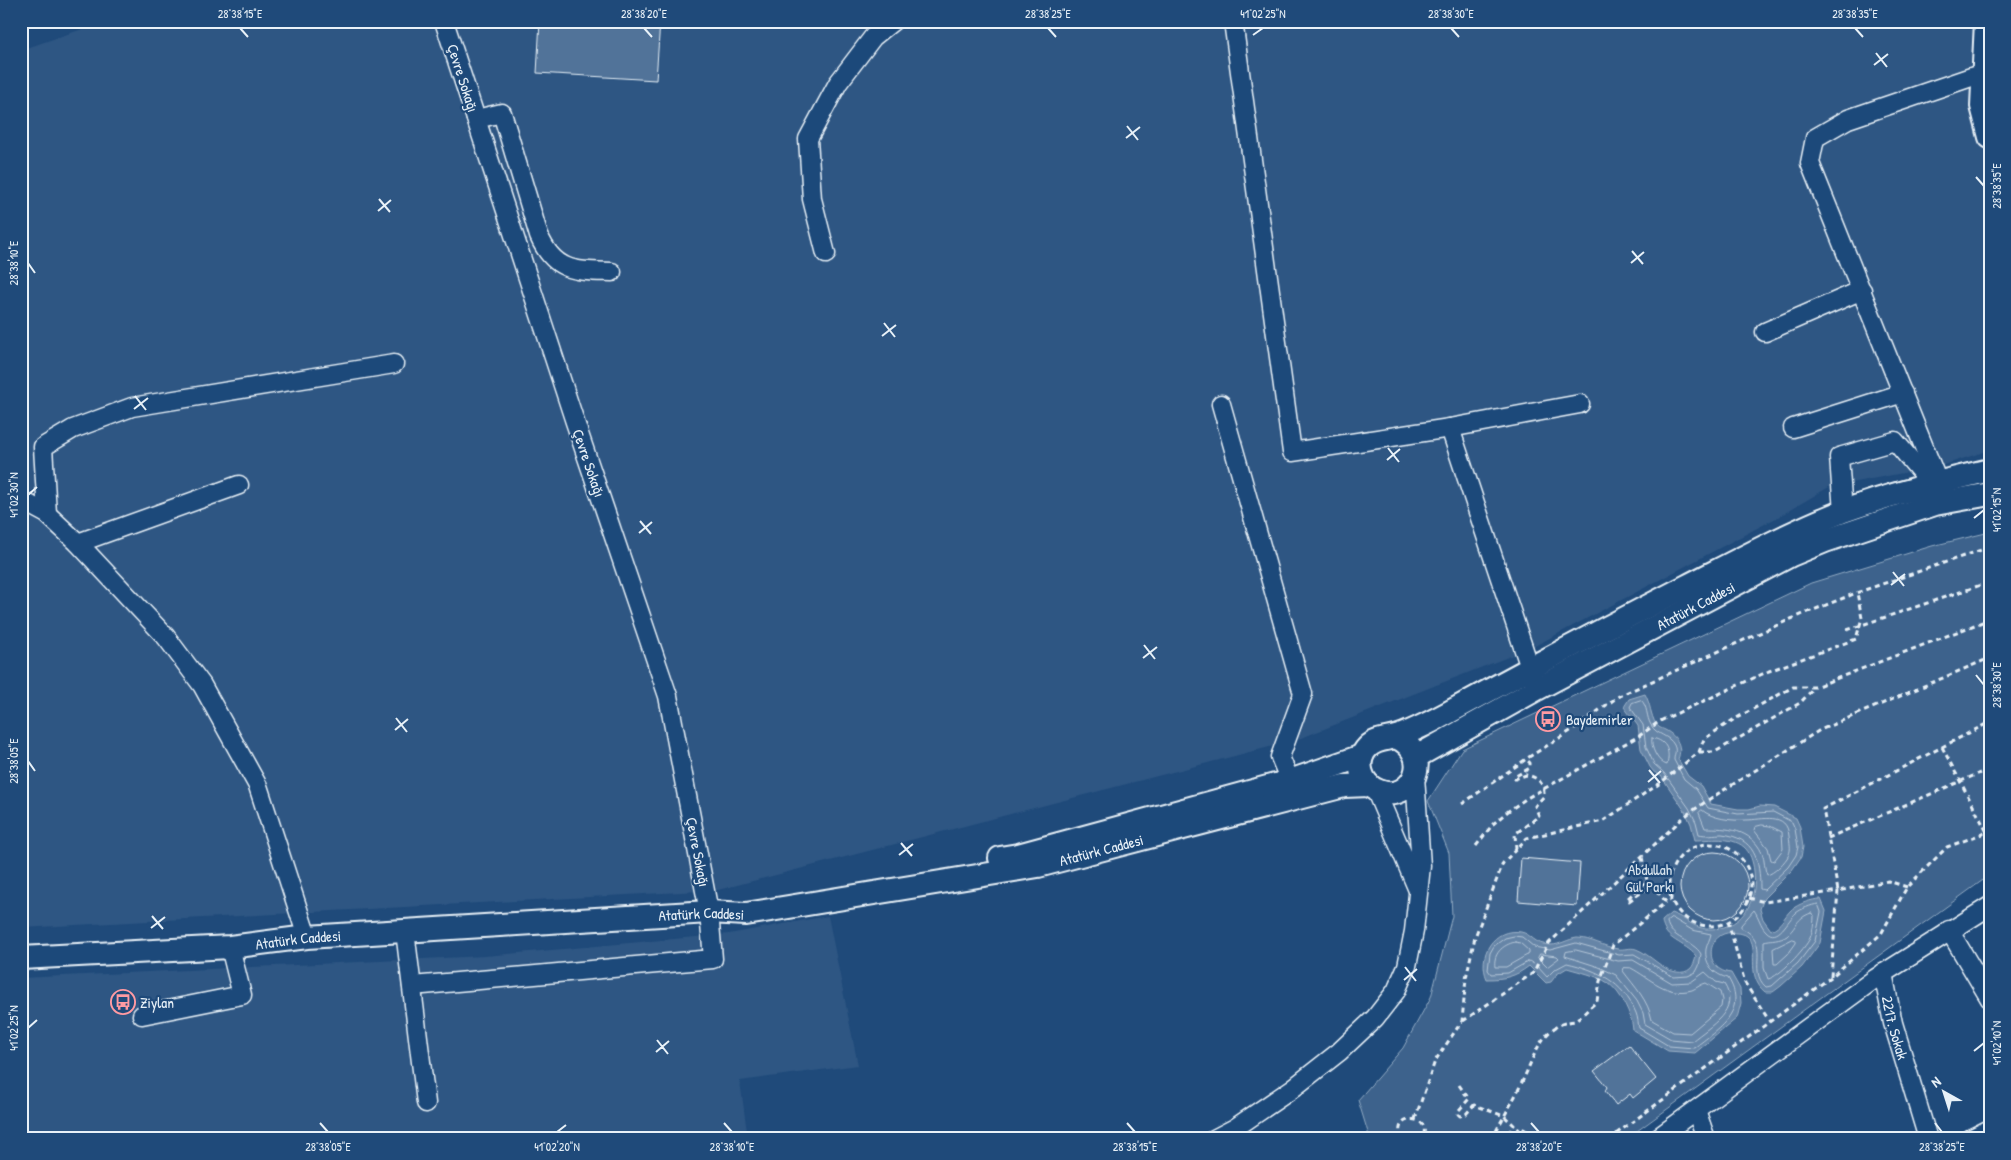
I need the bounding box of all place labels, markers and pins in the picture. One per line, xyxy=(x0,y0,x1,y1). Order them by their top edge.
bus stop icon: Baydemirler xyxy=(1535,706,1561,732)
place label: Baydemirler xyxy=(1566,709,1633,730)
bus stop icon: Ziylan xyxy=(110,989,136,1015)
place label: Ziylan xyxy=(140,992,174,1013)

